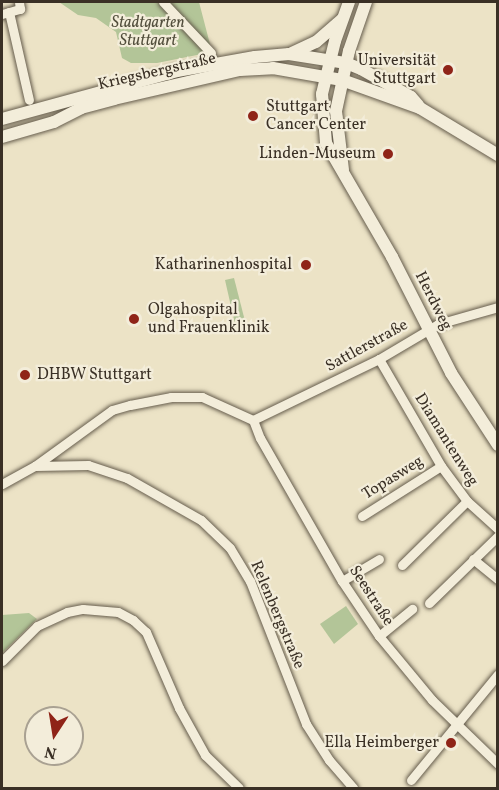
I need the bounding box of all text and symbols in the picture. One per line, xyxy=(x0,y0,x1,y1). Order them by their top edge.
park label: Stadtgarten Stuttgart xyxy=(112,13,184,51)
street label: Kriegsbergstraße xyxy=(96,49,218,95)
place label: Universität Stuttgart xyxy=(358,51,436,89)
marker: Universität Stuttgart xyxy=(441,63,455,77)
place label: Stuttgart Cancer Center xyxy=(266,97,366,135)
marker: Stuttgart Cancer Center xyxy=(244,107,262,125)
place label: Linden-Museum xyxy=(259,144,376,164)
marker: Linden-Museum xyxy=(381,147,395,161)
place label: Katharinenhospital xyxy=(155,255,292,275)
marker: Katharinenhospital xyxy=(297,256,315,274)
street label: Herdweg xyxy=(410,268,456,334)
place label: Olgahospital und Frauenklinik xyxy=(148,300,270,338)
marker: Olgahospital und Frauenklinik xyxy=(125,310,143,328)
street label: Sattlerstraße xyxy=(323,316,411,376)
place label: DHBW Stuttgart xyxy=(37,365,152,385)
marker: DHBW Stuttgart xyxy=(18,368,32,382)
street label: Diamantenweg xyxy=(410,390,482,490)
street label: Topasweg xyxy=(359,452,427,504)
street label: Relenbergstraße xyxy=(246,558,308,672)
street label: Seestraße xyxy=(344,562,398,630)
north arrow xyxy=(24,706,84,766)
place label: Ella Heimberger xyxy=(325,733,439,753)
marker: Ella Heimberger xyxy=(444,736,458,750)
text: N xyxy=(43,740,59,764)

